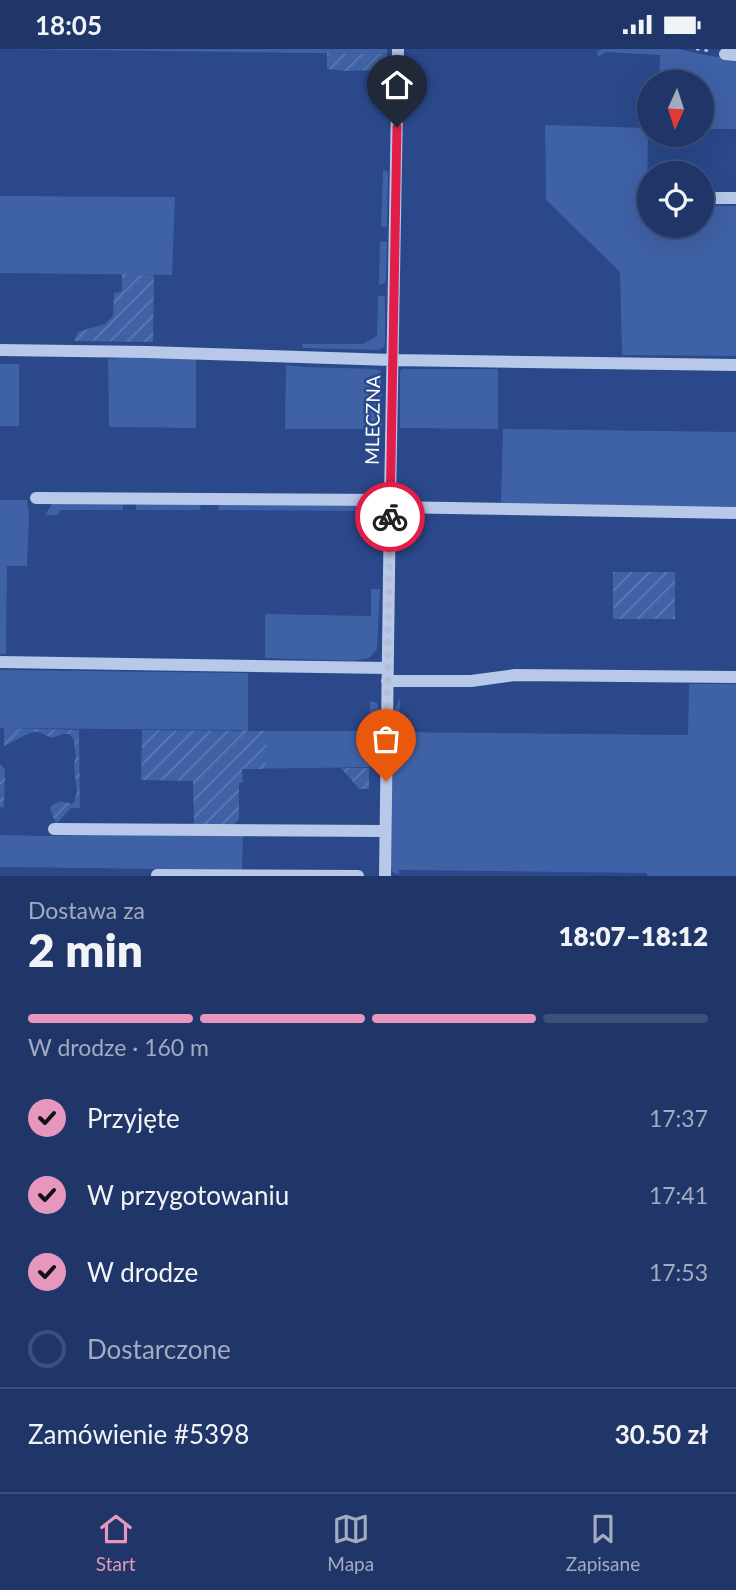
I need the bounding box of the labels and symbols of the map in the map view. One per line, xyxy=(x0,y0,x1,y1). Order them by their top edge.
pin xyxy=(367,55,427,127)
north arrow xyxy=(637,70,714,147)
street label: MLECZNA xyxy=(360,375,384,465)
courier xyxy=(355,482,425,552)
pin xyxy=(356,709,416,781)

